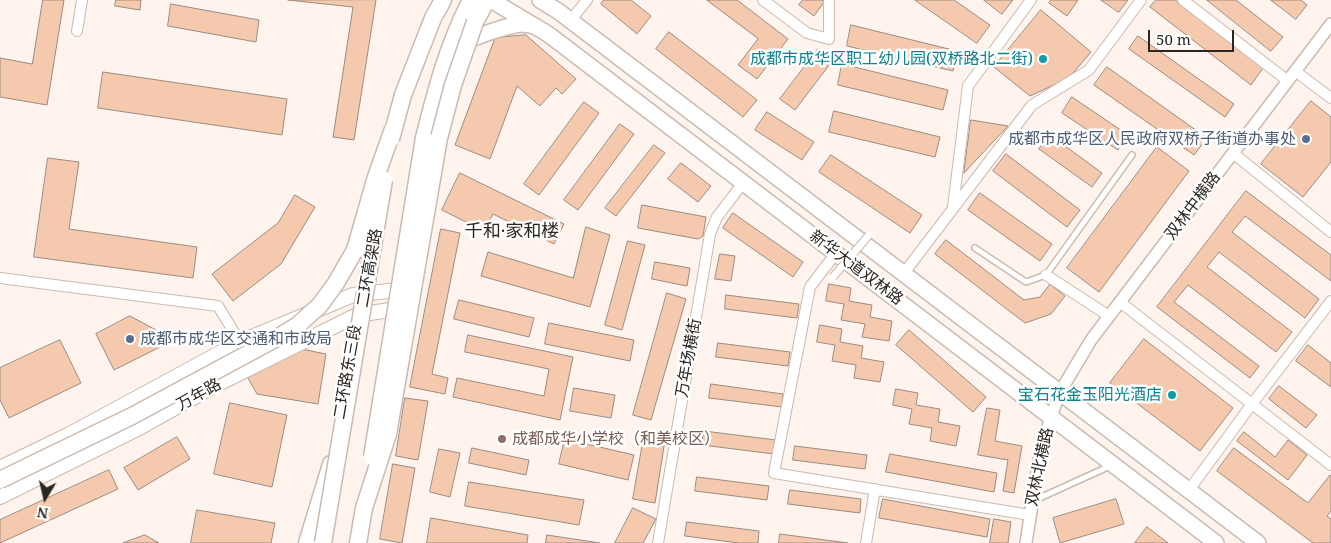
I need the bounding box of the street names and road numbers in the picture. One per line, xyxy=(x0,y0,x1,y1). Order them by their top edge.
street label: 双林中横路 xyxy=(1161,168,1225,244)
street label: 二环高架路 xyxy=(354,227,386,309)
street label: 新华大道双林路 xyxy=(805,227,907,309)
street label: 万年场横街 xyxy=(673,317,705,399)
street label: 二环路东三段 xyxy=(330,323,366,421)
street label: 万年路 xyxy=(173,375,225,415)
street label: 双林北横路 xyxy=(1022,426,1058,508)

